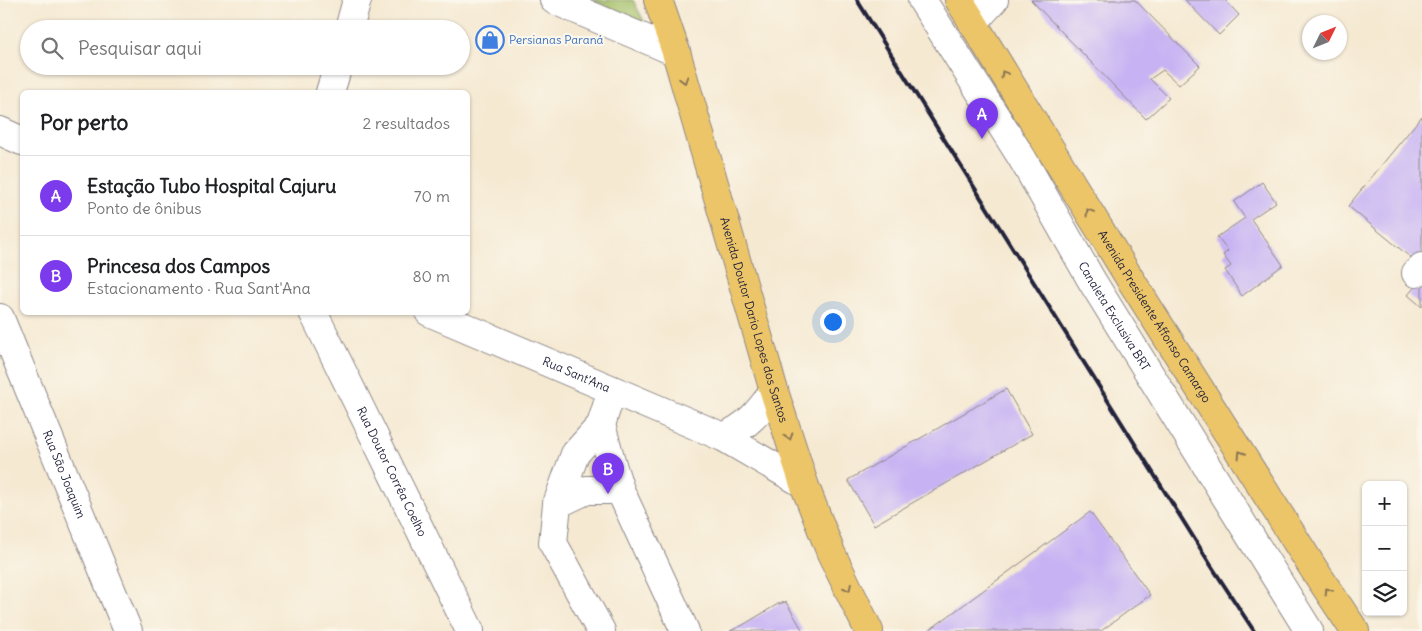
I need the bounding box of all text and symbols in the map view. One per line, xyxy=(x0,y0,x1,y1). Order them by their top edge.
north arrow xyxy=(1302,15,1347,60)
search box xyxy=(20,20,470,75)
shop icon: Persianas Paraná xyxy=(475,25,505,55)
place label: Persianas Paraná xyxy=(509,32,604,47)
icon: search xyxy=(38,34,66,62)
text: Pesquisar aqui xyxy=(78,36,202,60)
one-way arrow xyxy=(1001,70,1011,79)
one-way arrow xyxy=(678,75,688,83)
pin: A xyxy=(966,98,998,139)
text: Por perto xyxy=(40,109,128,136)
text: 2 resultados xyxy=(362,113,450,133)
text: Estação Tubo Hospital Cajuru xyxy=(87,174,336,198)
text: A xyxy=(51,186,61,206)
text: 70 m xyxy=(414,186,450,206)
text: Ponto de ônibus xyxy=(87,198,202,218)
one-way arrow xyxy=(1086,209,1096,218)
street label: Avenida Doutor Dario Lopes dos Santos xyxy=(717,215,792,424)
street label: Avenida Presidente Affonso Camargo xyxy=(1095,227,1215,406)
text: Princesa dos Campos xyxy=(87,254,270,278)
street label: Canaleta Exclusiva BRT xyxy=(1075,259,1154,373)
text: B xyxy=(51,266,61,286)
text: 80 m xyxy=(412,266,450,286)
text: Estacionamento · Rua Sant'Ana xyxy=(87,278,311,298)
your location xyxy=(820,309,846,335)
street label: Rua Sant'Ana xyxy=(540,353,613,395)
street label: Rua Doutor Corrêa Coelho xyxy=(354,404,430,539)
street label: Rua São Joaquim xyxy=(40,428,89,521)
one-way arrow xyxy=(783,432,793,441)
one-way arrow xyxy=(1237,450,1247,459)
pin: B xyxy=(592,453,624,494)
map controls xyxy=(1362,481,1407,616)
button: + xyxy=(1362,481,1407,526)
button: − xyxy=(1362,526,1407,571)
button: layers xyxy=(1362,571,1407,616)
one-way arrow xyxy=(841,583,852,592)
one-way arrow xyxy=(1325,587,1334,596)

